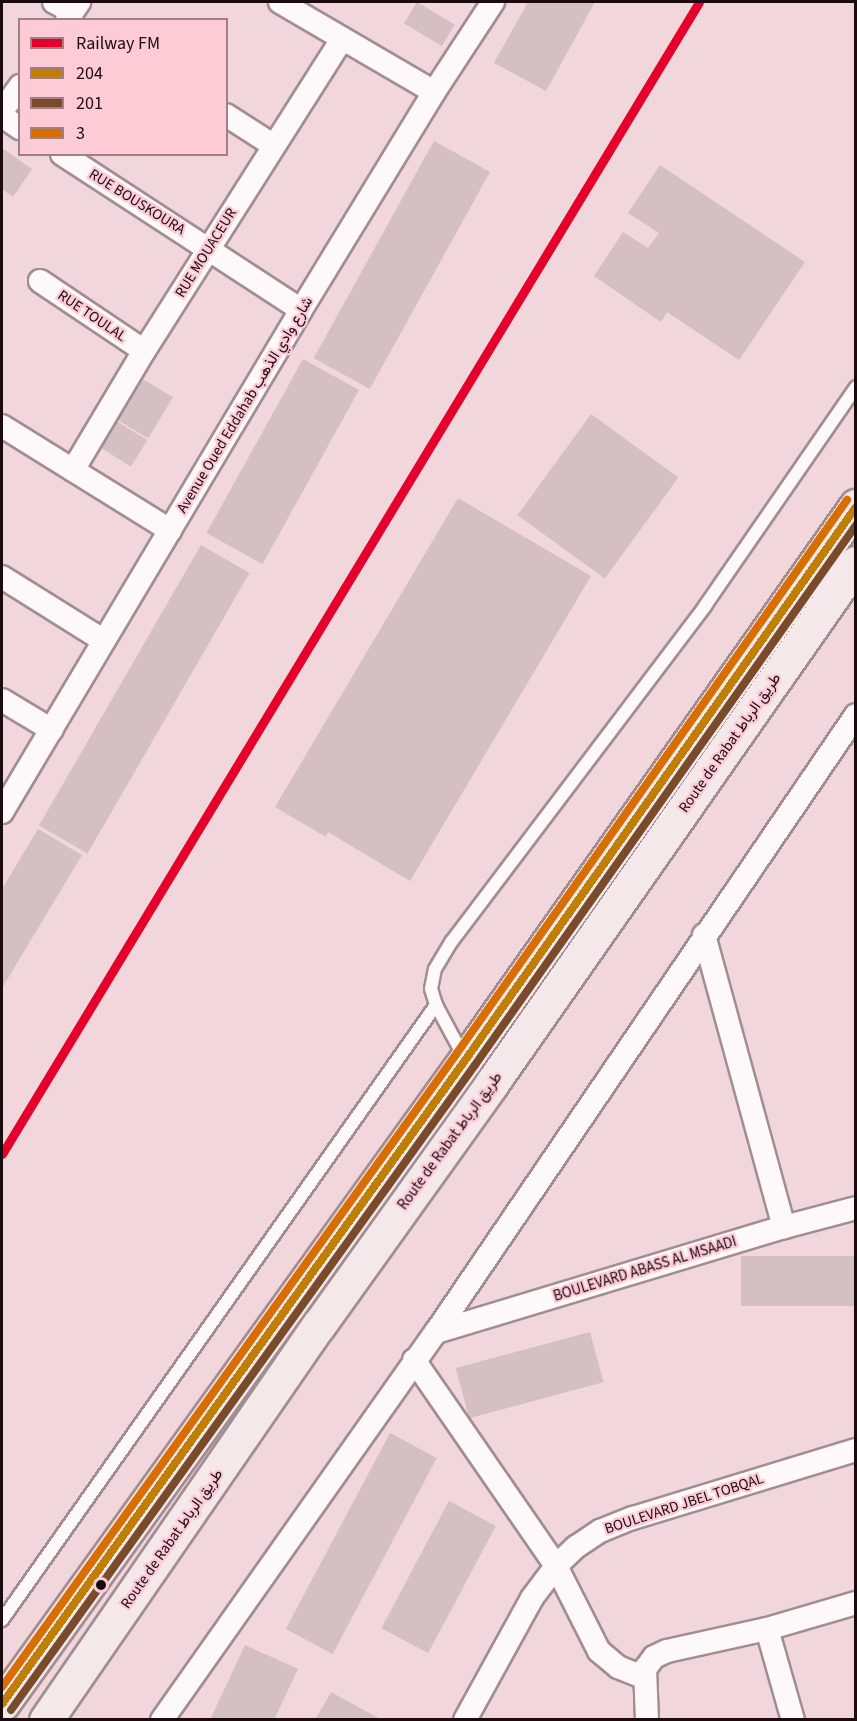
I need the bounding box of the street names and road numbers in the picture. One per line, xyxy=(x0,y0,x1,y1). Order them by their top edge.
street label: RUE BOUSKOURA xyxy=(86,165,188,239)
street label: RUE MOUACEUR xyxy=(171,205,241,301)
street label: RUE TOULAL xyxy=(54,286,130,346)
street label: Avenue Oued Eddahab شارع وادي الذهب xyxy=(173,294,317,516)
street label: Route de Rabat طريق الرباط xyxy=(675,670,785,816)
street label: Route de Rabat طريق الرباط xyxy=(394,1069,506,1213)
street label: BOULEVARD ABASS AL MSAADI xyxy=(551,1233,739,1305)
street label: Route de Rabat طريق الرباط xyxy=(117,1466,227,1612)
street label: BOULEVARD JBEL TOBQAL xyxy=(602,1470,766,1538)

